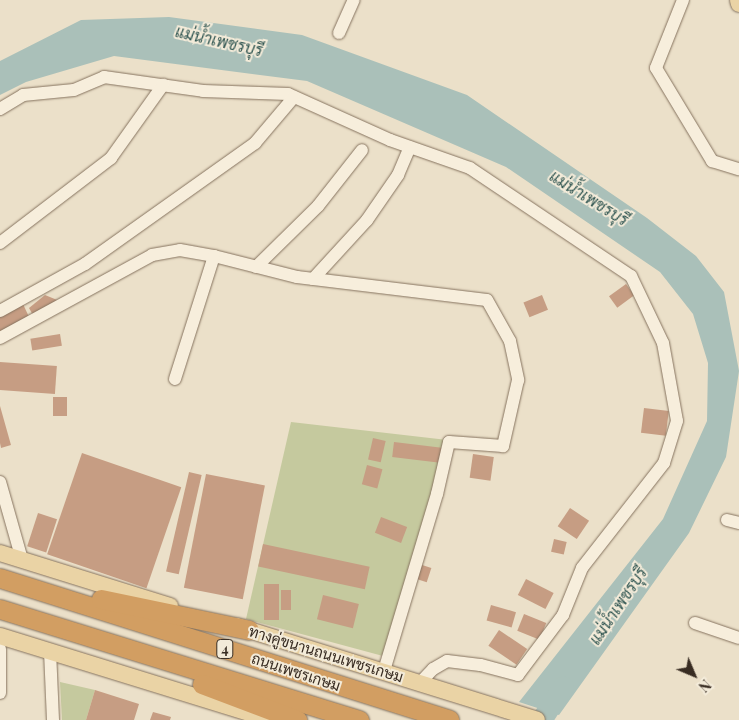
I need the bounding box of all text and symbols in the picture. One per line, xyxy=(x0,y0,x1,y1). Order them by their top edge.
water label: แม่น้ำเพชรบุรี xyxy=(173,22,265,60)
water label: แม่น้ำเพชรบุรี xyxy=(546,166,632,230)
water label: แม่น้ำเพชรบุรี xyxy=(585,564,651,648)
street label: ทางคู่ขนานถนนเพชรเกษม xyxy=(247,622,405,686)
road number: 4 xyxy=(216,638,234,661)
street label: ถนนเพชรเกษม xyxy=(249,649,343,695)
north arrow xyxy=(669,650,719,700)
text: N xyxy=(695,676,715,696)

